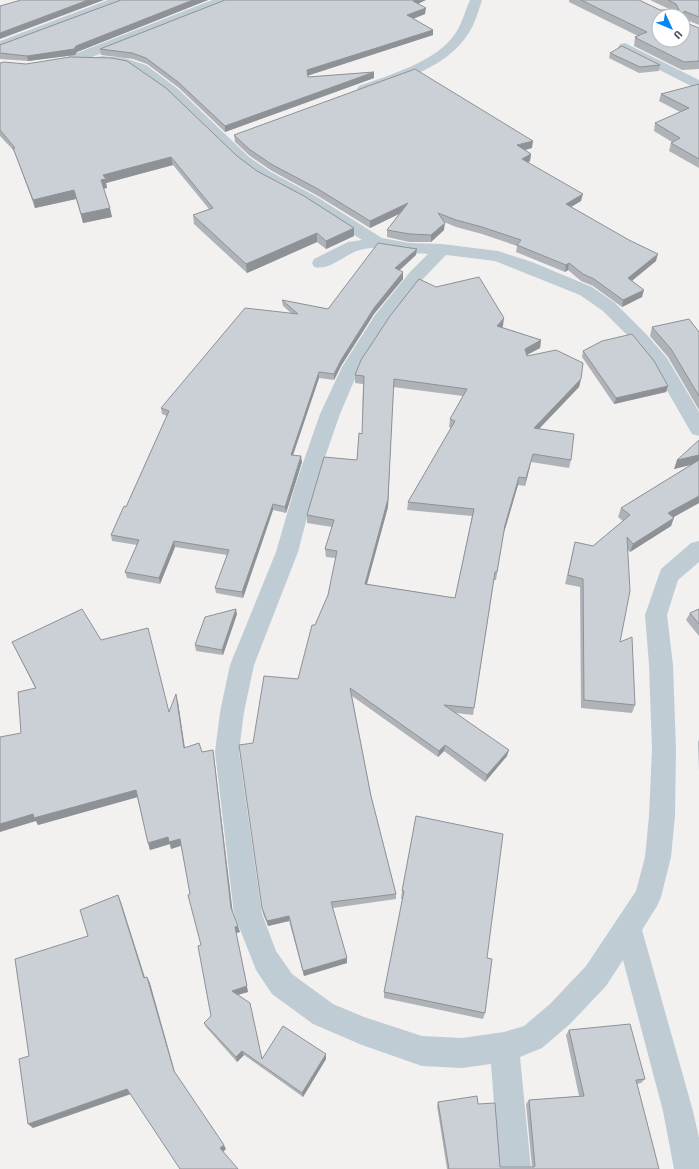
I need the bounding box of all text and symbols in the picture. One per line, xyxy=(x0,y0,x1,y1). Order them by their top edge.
north arrow xyxy=(651,8,691,48)
text: U xyxy=(671,28,685,41)

